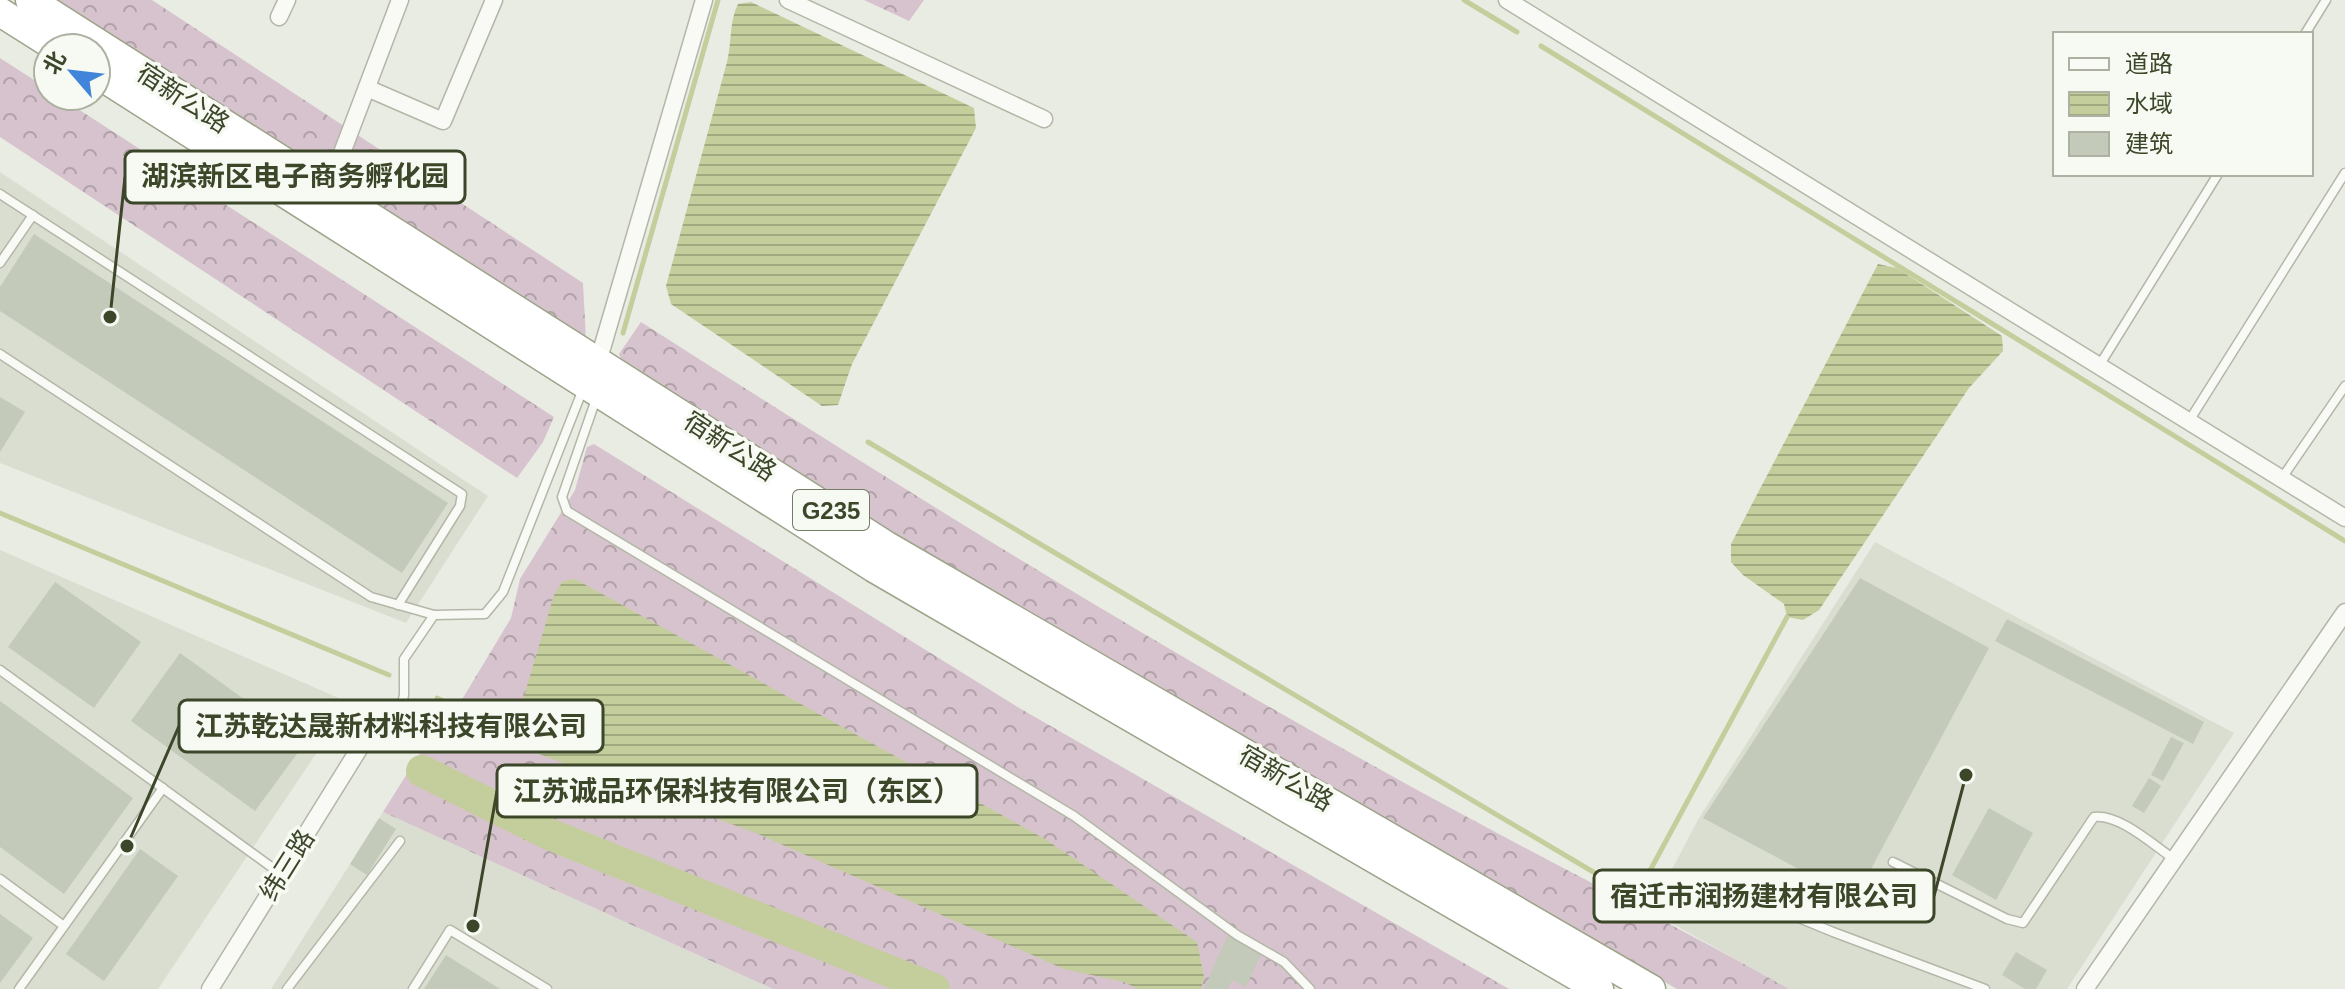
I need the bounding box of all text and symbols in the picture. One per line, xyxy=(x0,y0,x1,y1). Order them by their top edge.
north arrow xyxy=(32,32,112,112)
legend xyxy=(2053,32,2313,176)
text: 北 xyxy=(39,47,71,78)
text: 道路 xyxy=(2125,50,2173,77)
street label: 宿新公路 xyxy=(131,57,235,139)
text: 水域 xyxy=(2125,90,2173,117)
text: 建筑 xyxy=(2125,130,2173,157)
callout: 湖滨新区电子商务孵化园 xyxy=(125,151,465,203)
text: 湖滨新区电子商务孵化园 xyxy=(141,161,449,192)
street label: 宿新公路 xyxy=(678,405,782,487)
road number: G235 xyxy=(793,490,869,530)
callout: 江苏乾达晟新材料科技有限公司 xyxy=(179,700,603,752)
text: 江苏乾达晟新材料科技有限公司 xyxy=(195,711,587,742)
street label: 宿新公路 xyxy=(1233,739,1339,817)
callout: 江苏诚品环保科技有限公司（东区） xyxy=(497,765,977,817)
text: 江苏诚品环保科技有限公司（东区） xyxy=(513,776,961,807)
street label: 纬三路 xyxy=(254,824,320,906)
callout: 宿迁市润扬建材有限公司 xyxy=(1594,870,1934,922)
text: 宿迁市润扬建材有限公司 xyxy=(1610,881,1918,912)

